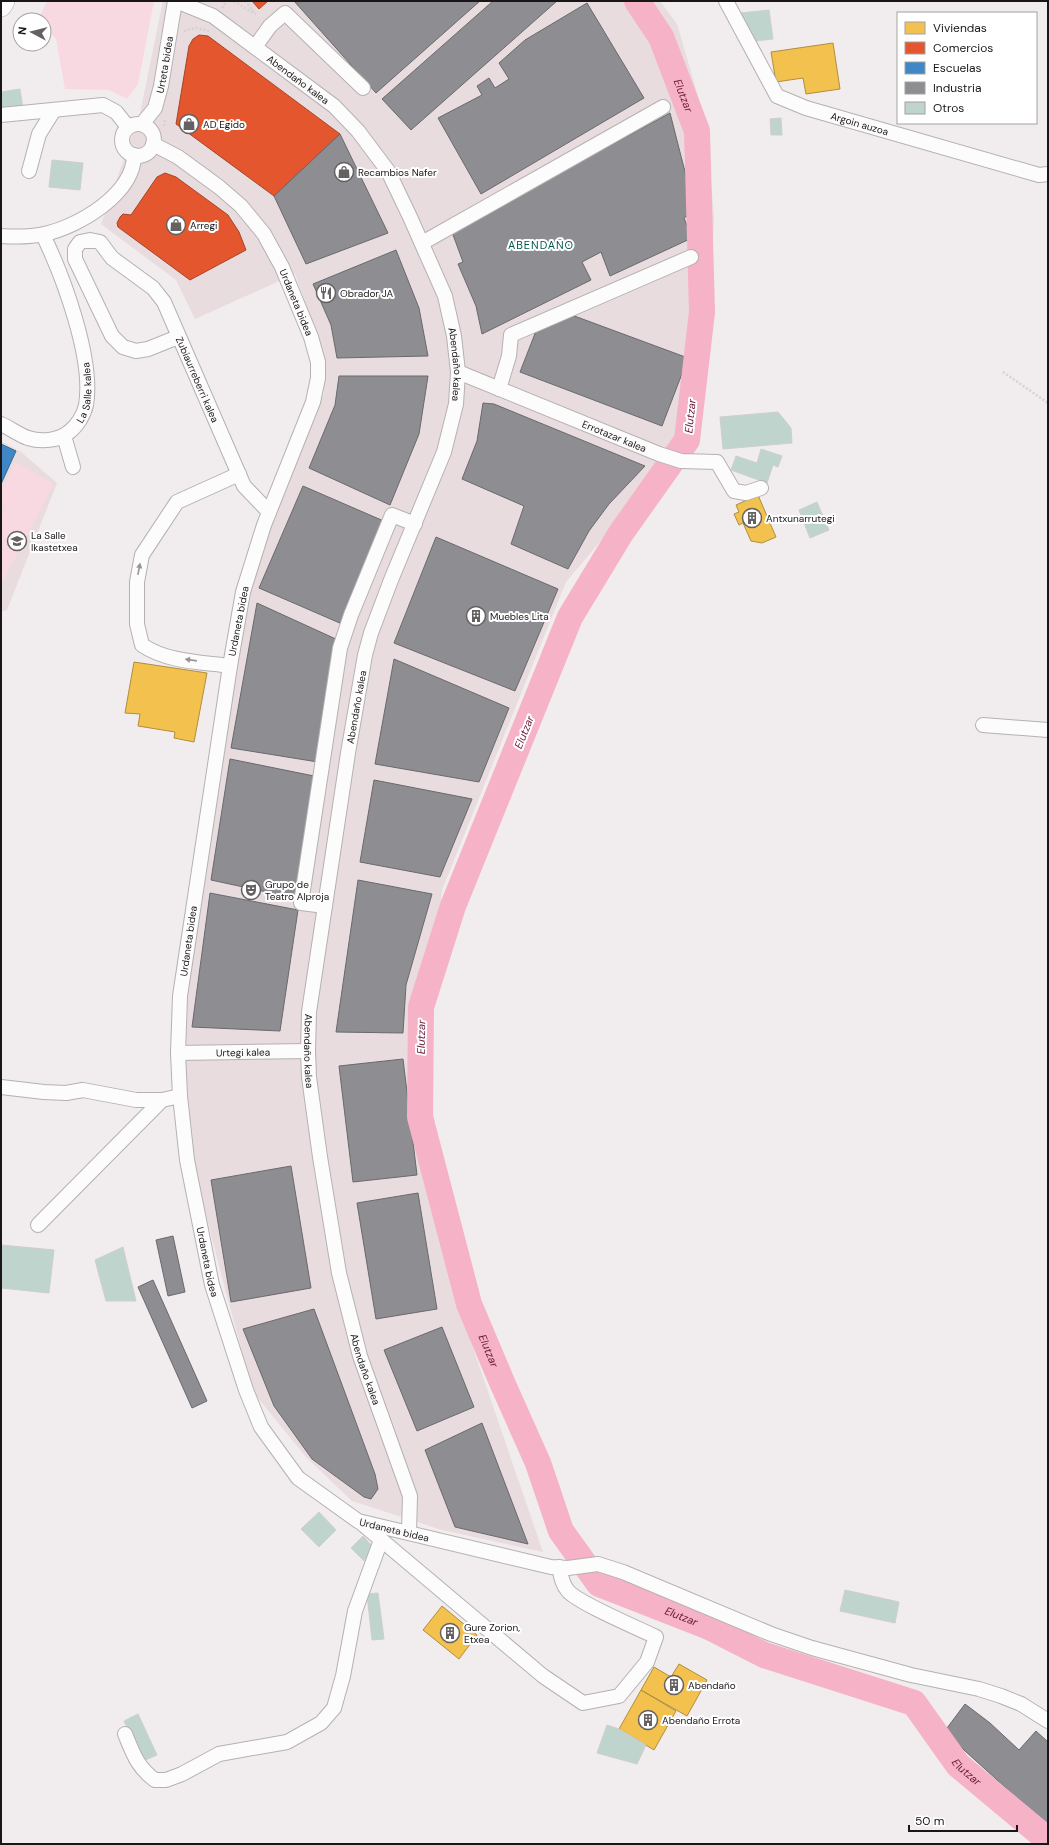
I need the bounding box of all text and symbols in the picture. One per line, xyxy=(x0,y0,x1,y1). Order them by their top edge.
north arrow xyxy=(12,12,52,52)
legend xyxy=(897,12,1037,124)
text: Viviendas xyxy=(933,20,987,36)
text: N xyxy=(15,26,30,36)
street label: Urteta bidea xyxy=(153,35,176,95)
text: Comercios xyxy=(933,40,993,56)
street label: Abendaño kalea xyxy=(264,52,331,107)
text: Escuelas xyxy=(933,60,982,76)
water label: Elutzar xyxy=(671,77,696,115)
text: Industria xyxy=(933,80,981,96)
text: Otros xyxy=(933,100,964,116)
street label: Argoin auzoa xyxy=(829,109,890,138)
shop icon: AD Egido xyxy=(178,113,200,135)
place label: AD Egido xyxy=(203,118,245,131)
shop icon: Recambios Nafer xyxy=(333,161,355,183)
place label: Recambios Nafer xyxy=(358,166,437,179)
shop icon: Arregi xyxy=(165,214,187,236)
place label: Arregi xyxy=(190,219,217,232)
district label: ABENDAÑO xyxy=(508,238,574,252)
street label: Urdaneta bidea xyxy=(276,267,316,338)
restaurant icon: Obrador JA xyxy=(315,282,337,304)
place label: Obrador JA xyxy=(340,287,393,300)
street label: Abendaño kalea xyxy=(445,326,464,401)
street label: Zubiaurreberri kalea xyxy=(173,335,222,424)
street label: La Salle kalea xyxy=(73,361,94,426)
water label: Elutzar xyxy=(681,397,699,434)
street label: Errotazar kalea xyxy=(580,417,648,455)
building icon: Antxunarrutegi xyxy=(741,507,763,529)
place label: Antxunarrutegi xyxy=(766,512,835,525)
place label: La Salle Ikastetxea xyxy=(31,529,78,554)
school or university icon: La Salle Ikastetxea xyxy=(6,530,28,552)
one-way arrow xyxy=(137,563,143,575)
street label: Urdaneta bidea xyxy=(225,585,252,657)
building icon: Muebles Lita xyxy=(465,605,487,627)
place label: Muebles Lita xyxy=(490,610,549,623)
one-way arrow xyxy=(185,657,197,663)
street label: Abendaño kalea xyxy=(344,669,369,745)
water label: Elutzar xyxy=(511,713,537,751)
place label: Grupo de Teatro Alproja xyxy=(265,878,329,903)
theatre icon: Grupo de Teatro Alproja xyxy=(240,879,262,901)
street label: Urdaneta bidea xyxy=(177,905,200,977)
street label: Abendaño kalea xyxy=(301,1014,316,1089)
water label: Elutzar xyxy=(414,1019,428,1054)
street label: Urtegi kalea xyxy=(216,1046,270,1059)
street label: Urdaneta bidea xyxy=(194,1226,221,1299)
street label: Abendaño kalea xyxy=(348,1332,383,1407)
water label: Elutzar xyxy=(476,1332,502,1370)
street label: Urdaneta bidea xyxy=(358,1516,430,1545)
water label: Elutzar xyxy=(663,1603,701,1629)
place label: Gure Zorion, Etxea xyxy=(464,1621,520,1646)
building icon: Gure Zorion, Etxea xyxy=(439,1622,461,1644)
building icon: Abendaño xyxy=(663,1674,685,1696)
place label: Abendaño xyxy=(688,1679,736,1692)
building icon: Abendaño Errota xyxy=(637,1709,659,1731)
place label: Abendaño Errota xyxy=(662,1714,740,1727)
water label: Elutzar xyxy=(949,1756,985,1789)
scale bar xyxy=(909,1807,1017,1833)
text: 50 m xyxy=(915,1813,944,1829)

